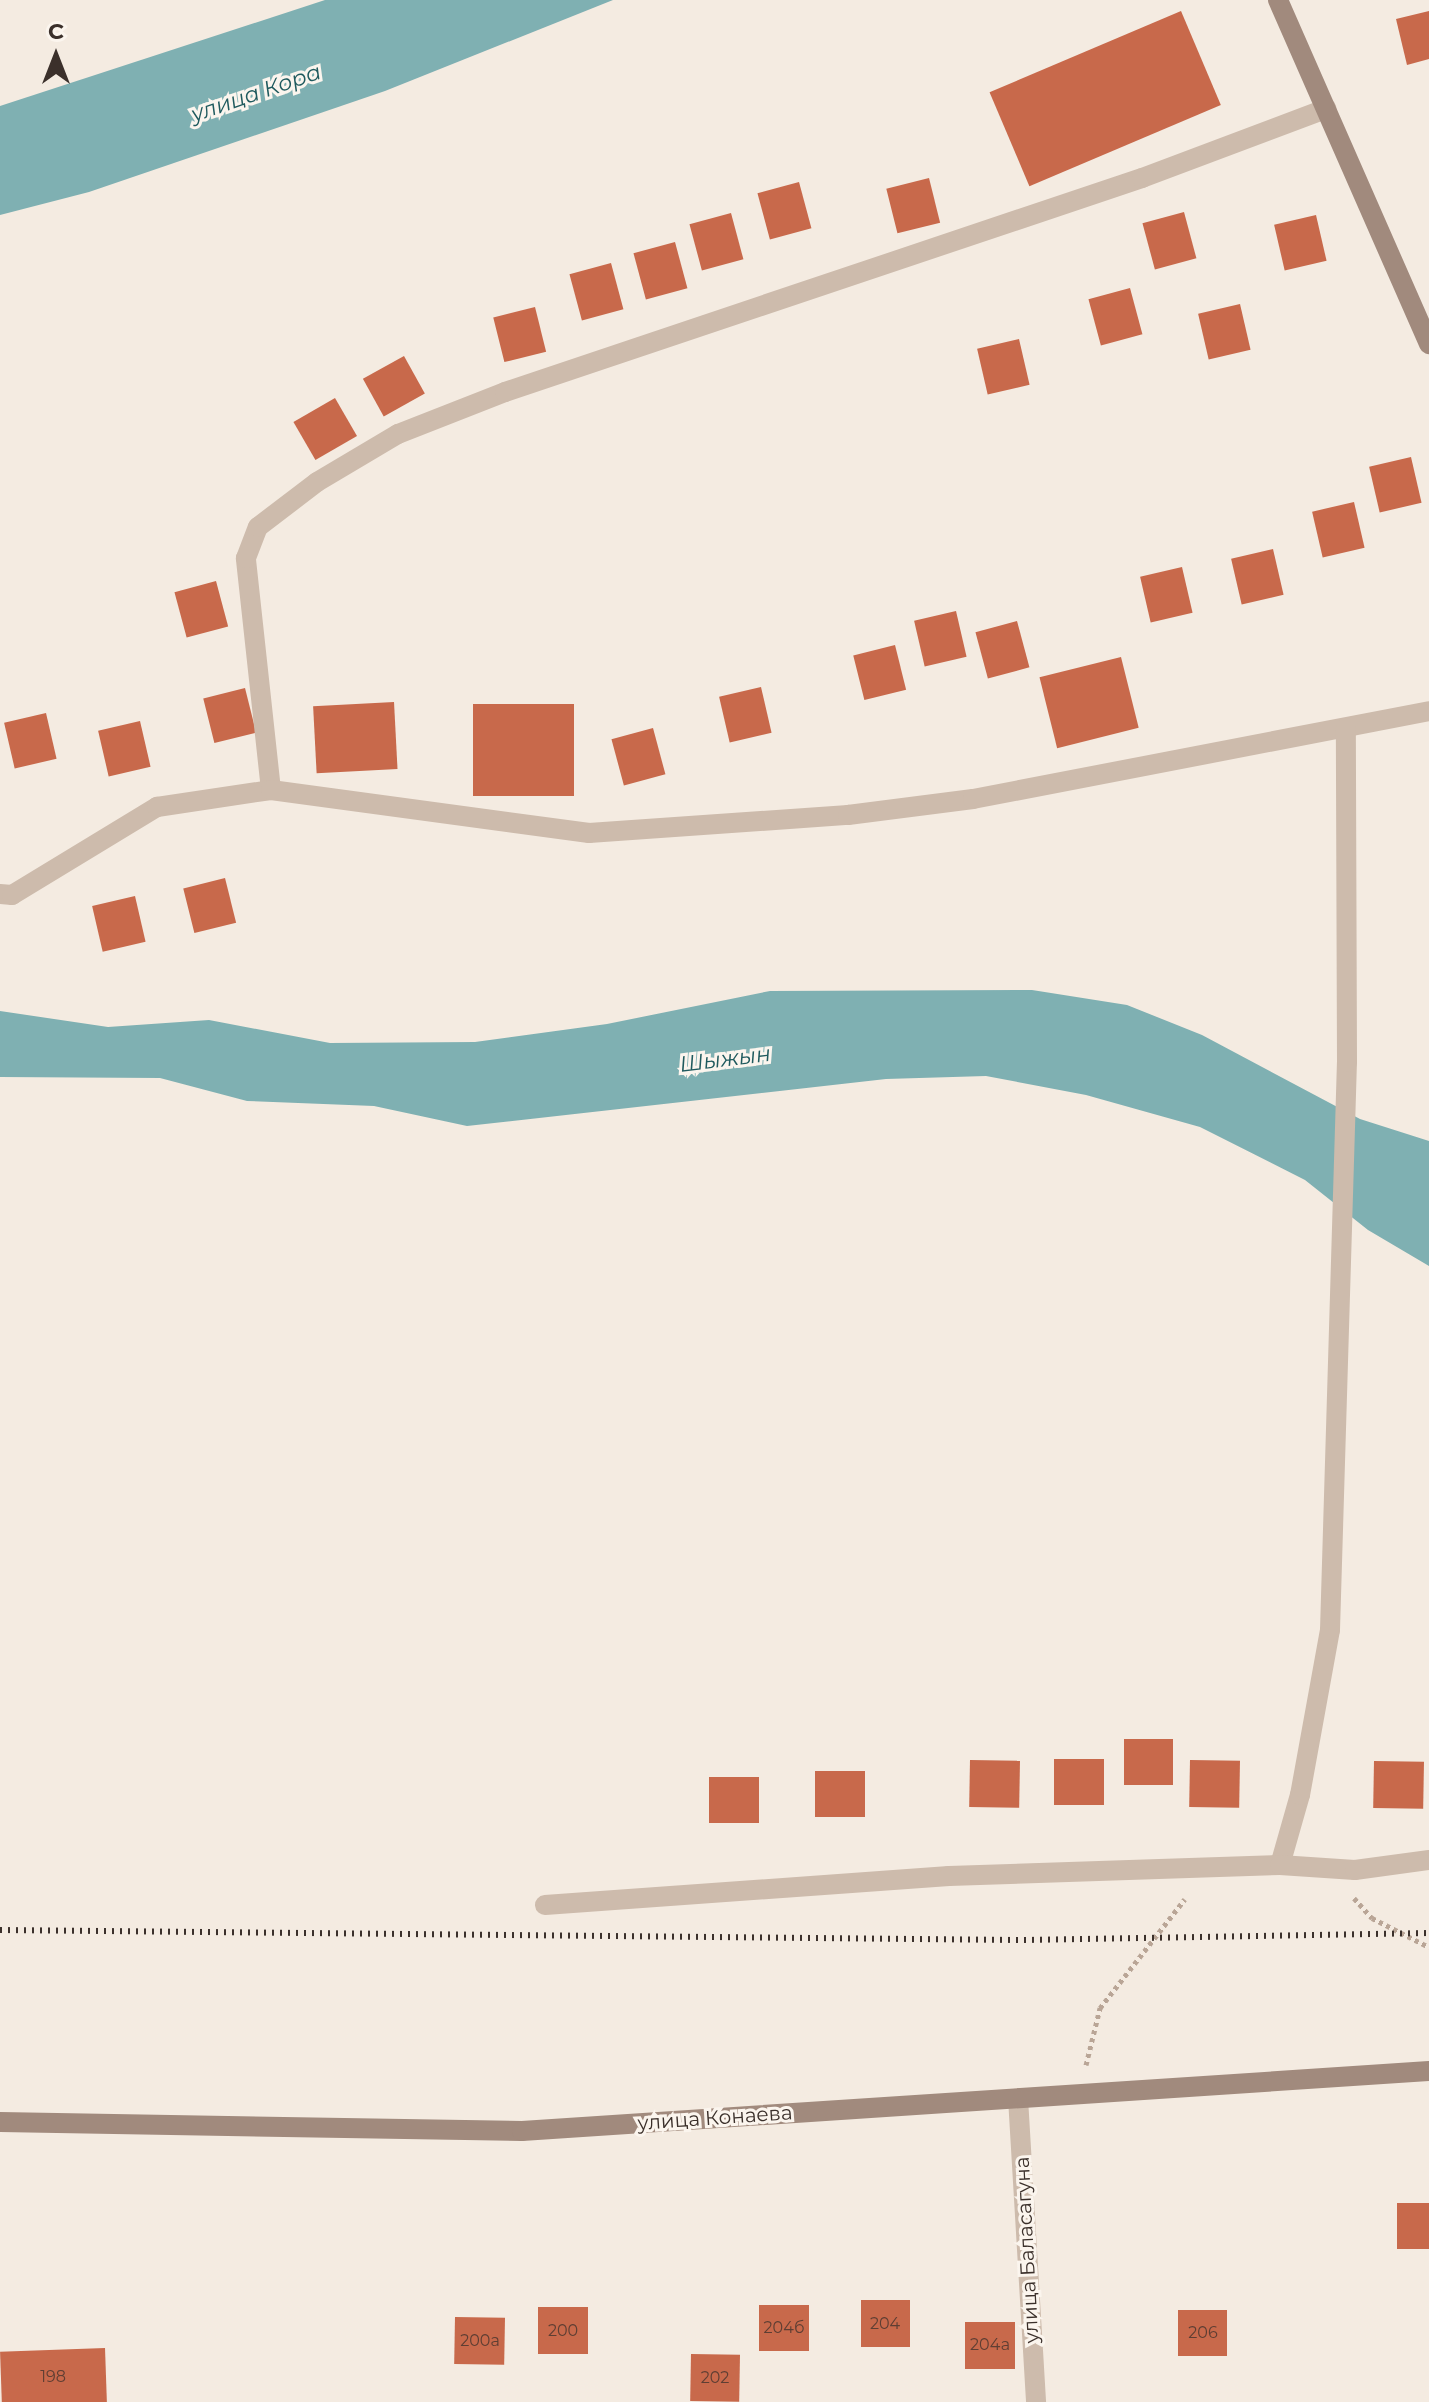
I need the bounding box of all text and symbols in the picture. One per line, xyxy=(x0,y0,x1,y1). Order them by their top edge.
north arrow xyxy=(16,16,96,96)
text: С xyxy=(48,18,64,45)
water label: улица Кора xyxy=(187,58,325,128)
water label: Шыжын xyxy=(678,1040,772,1078)
street label: улица Конаева xyxy=(637,2101,793,2135)
street label: улица Баласагуна xyxy=(1010,2156,1044,2344)
house number: 204 xyxy=(870,2314,900,2334)
house number: 204б xyxy=(764,2318,804,2338)
house number: 200 xyxy=(548,2321,578,2341)
house number: 206 xyxy=(1188,2323,1218,2343)
house number: 200а xyxy=(460,2331,500,2351)
house number: 204а xyxy=(970,2335,1010,2355)
house number: 198 xyxy=(40,2367,66,2387)
house number: 202 xyxy=(701,2368,729,2388)

